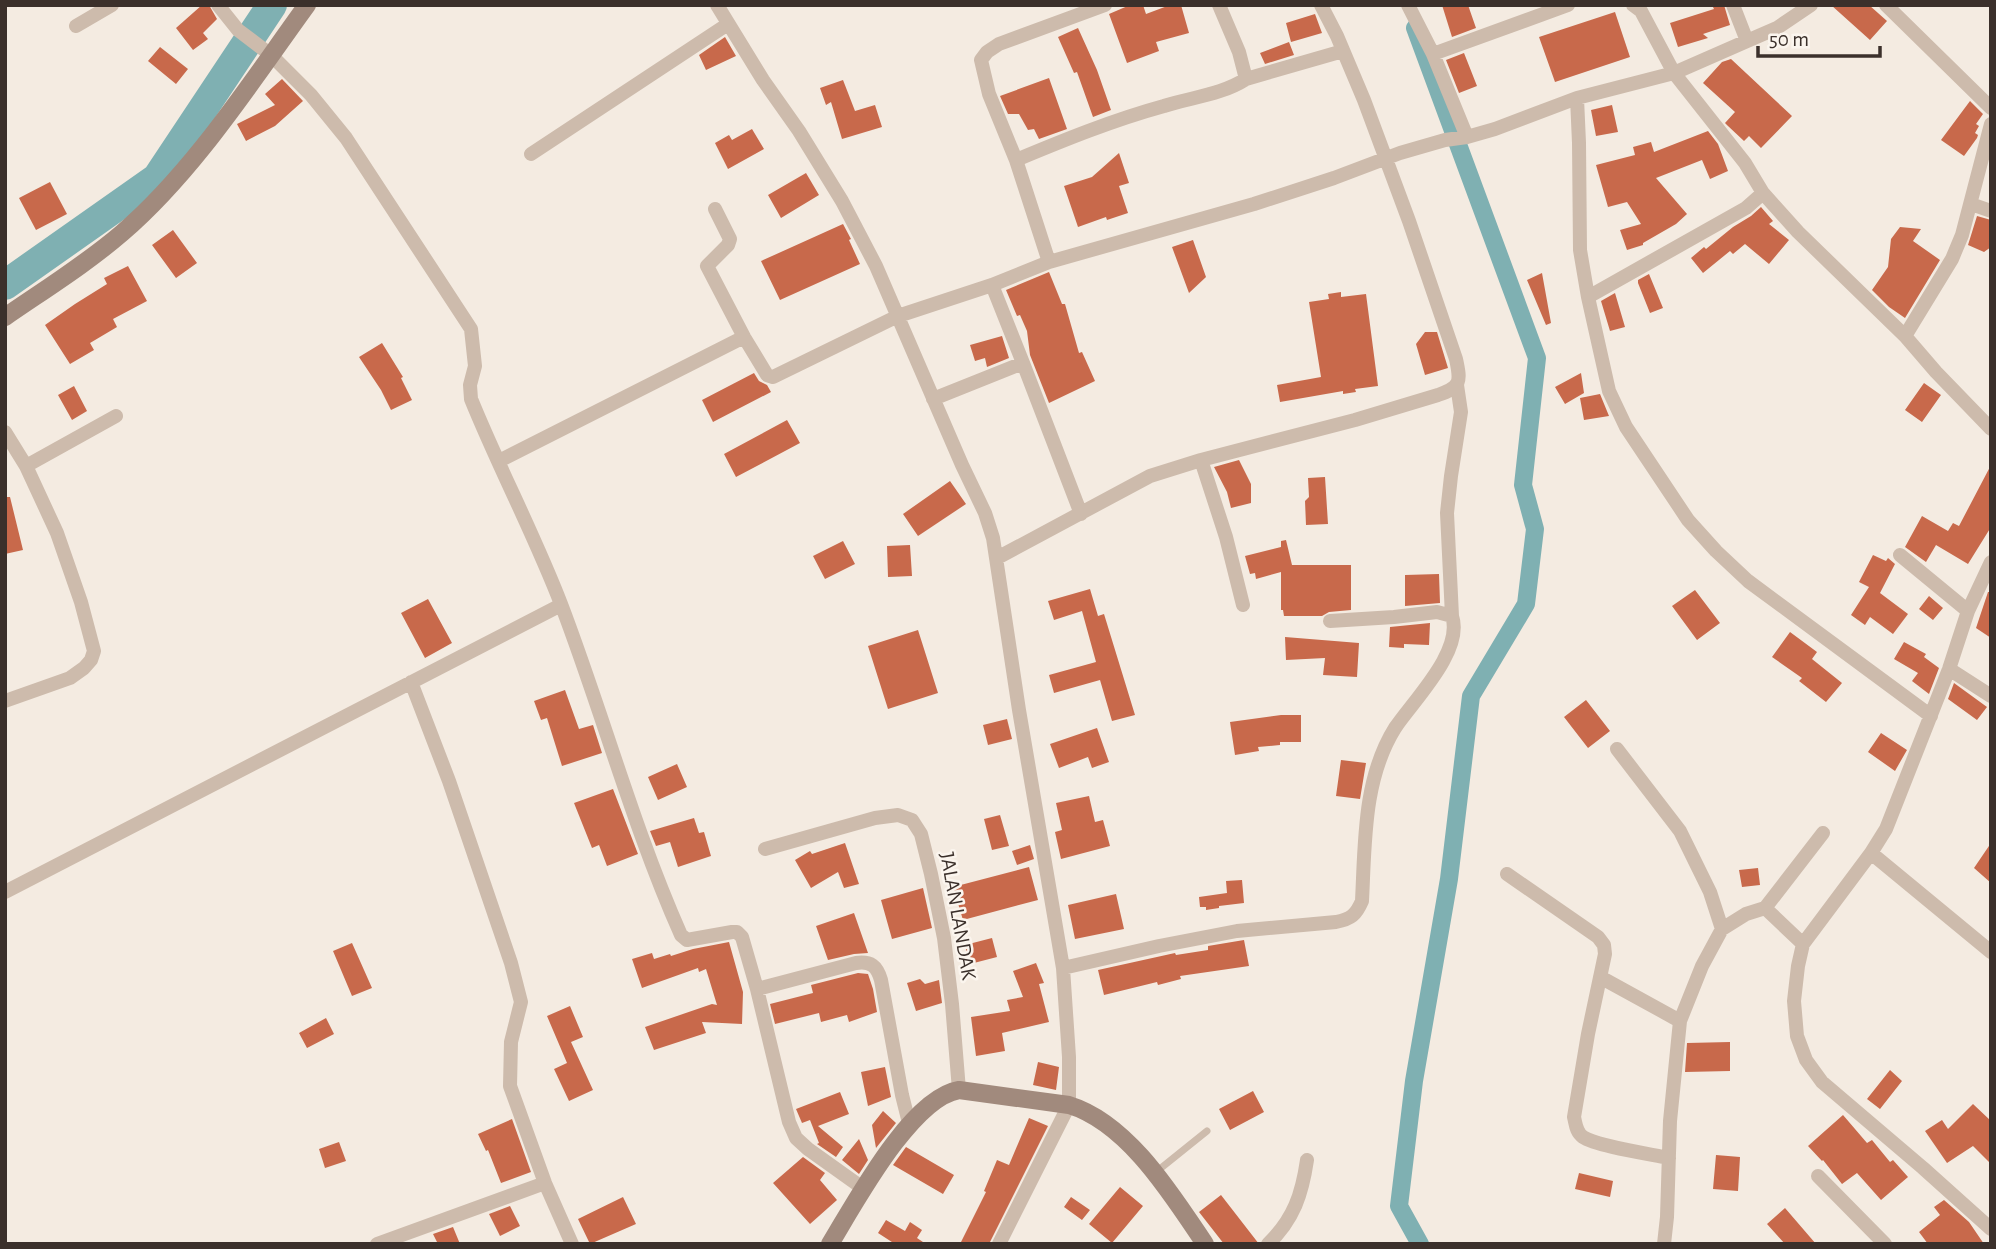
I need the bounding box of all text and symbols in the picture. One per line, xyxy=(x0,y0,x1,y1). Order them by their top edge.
scale bar xyxy=(1758,14,1881,58)
text: 50 m xyxy=(1769,29,1809,50)
street label: JALAN LANDAK xyxy=(936,850,980,982)

